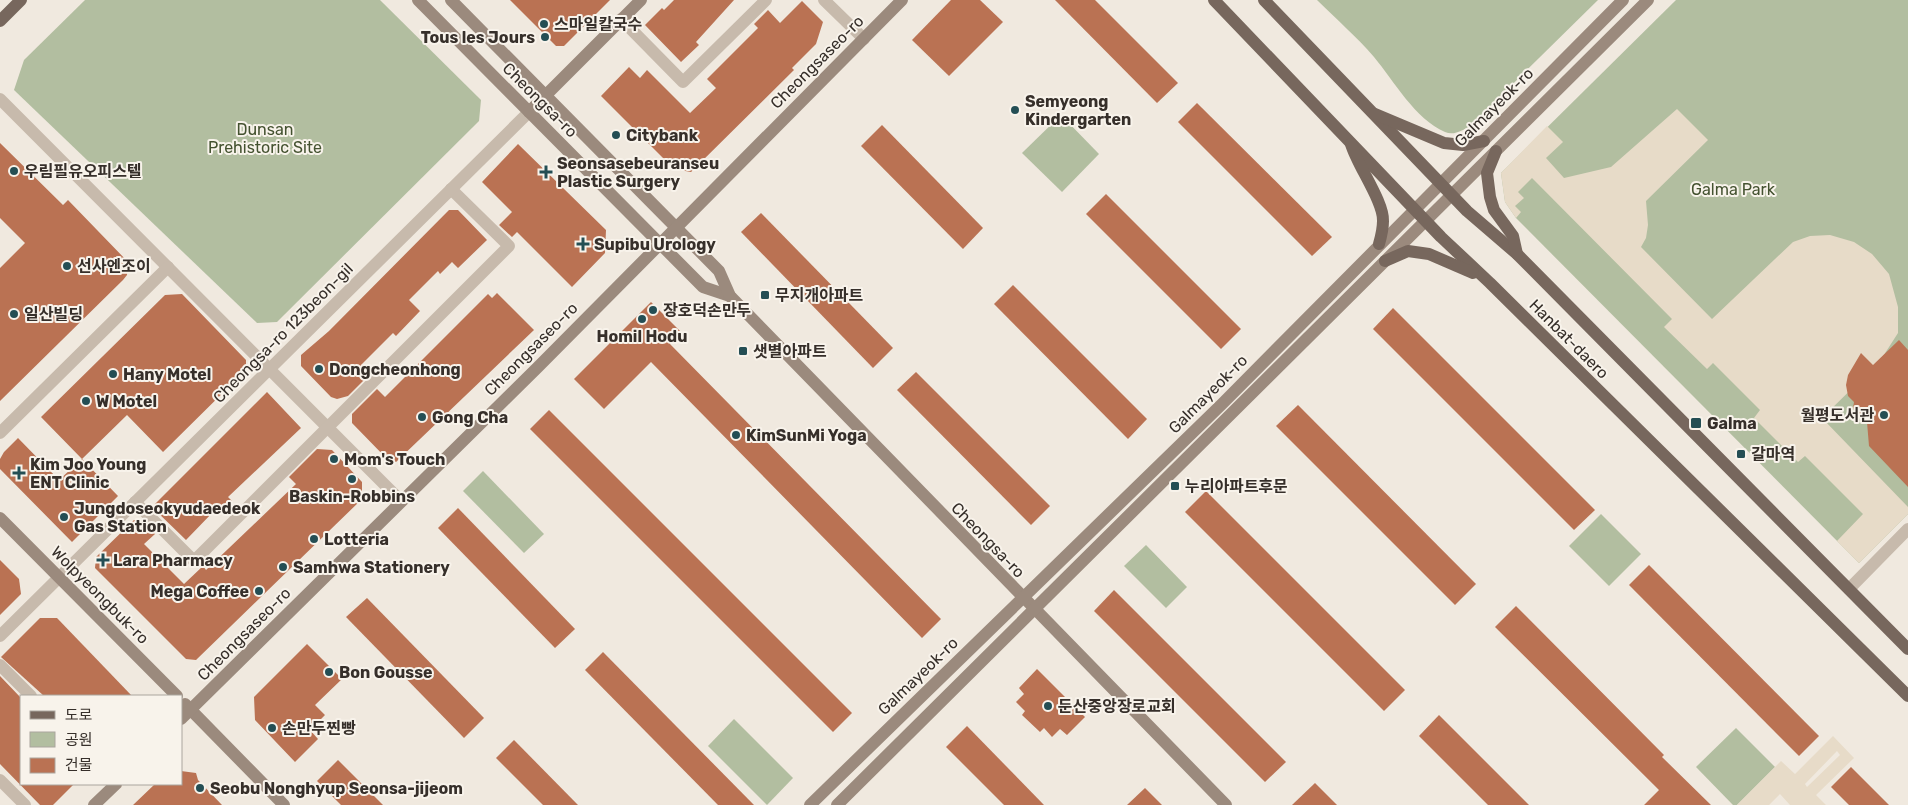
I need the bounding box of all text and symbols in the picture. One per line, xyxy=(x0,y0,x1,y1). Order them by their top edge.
street label: Cheongsaseo-ro xyxy=(766,11,868,113)
place label: 스마일칼국수 xyxy=(554,15,643,34)
marker: 스마일칼국수 xyxy=(538,18,550,30)
place label: Tous les Jours xyxy=(421,28,535,47)
marker: Tous les Jours xyxy=(539,31,551,43)
street label: Cheongsa-ro xyxy=(499,59,581,141)
street label: Galmayeok-ro xyxy=(1451,64,1537,150)
place label: Semyeong Kindergarten xyxy=(1025,92,1131,129)
marker: Semyeong Kindergarten xyxy=(1009,104,1021,116)
park label: Dunsan Prehistoric Site xyxy=(208,120,322,157)
place label: Citybank xyxy=(626,126,699,145)
marker: Citybank xyxy=(610,129,622,141)
place label: Seonsasebeuranseu Plastic Surgery xyxy=(557,154,719,191)
place label: 우림필유오피스텔 xyxy=(24,162,142,181)
marker: 우림필유오피스텔 xyxy=(8,165,20,177)
marker: Seonsasebeuranseu Plastic Surgery xyxy=(539,165,553,179)
park label: Galma Park xyxy=(1691,180,1776,199)
place label: Supibu Urology xyxy=(594,235,716,254)
marker: Supibu Urology xyxy=(576,237,590,251)
place label: 선사엔조이 xyxy=(77,257,151,276)
street label: Cheongsa-ro 123beon-gil xyxy=(209,259,357,407)
marker: 선사엔조이 xyxy=(61,260,73,272)
place label: 무지개아파트 xyxy=(775,286,864,305)
marker: 무지개아파트 xyxy=(759,289,771,301)
street label: Hanbat-daero xyxy=(1525,295,1613,383)
street label: Cheongsaseo-ro xyxy=(480,298,582,400)
place label: 장호덕손만두 xyxy=(663,301,751,320)
marker: 장호덕손만두 xyxy=(647,304,659,316)
place label: 일산빌딩 xyxy=(24,305,83,324)
marker: 일산빌딩 xyxy=(8,308,20,320)
marker: Homil Hodu xyxy=(636,313,648,325)
place label: Homil Hodu xyxy=(597,327,687,346)
place label: 샛별아파트 xyxy=(753,342,827,361)
marker: 샛별아파트 xyxy=(737,345,749,357)
street label: Galmayeok-ro xyxy=(1165,351,1251,437)
place label: Dongcheonhong xyxy=(329,360,461,379)
marker: Dongcheonhong xyxy=(313,363,325,375)
place label: Hany Motel xyxy=(123,365,211,384)
marker: Hany Motel xyxy=(107,368,119,380)
place label: W Motel xyxy=(96,392,157,411)
marker: W Motel xyxy=(80,395,92,407)
place label: 월평도서관 xyxy=(1800,406,1874,425)
place label: Gong Cha xyxy=(432,408,508,427)
marker: 월평도서관 xyxy=(1878,409,1890,421)
marker: Gong Cha xyxy=(416,411,428,423)
place label: Galma xyxy=(1707,414,1757,433)
marker: Galma xyxy=(1689,416,1703,430)
place label: KimSunMi Yoga xyxy=(746,426,867,445)
marker: KimSunMi Yoga xyxy=(730,429,742,441)
place label: 갈마역 xyxy=(1751,445,1795,464)
marker: 갈마역 xyxy=(1735,448,1747,460)
place label: Mom's Touch xyxy=(344,450,445,469)
marker: Mom's Touch xyxy=(328,453,340,465)
place label: Kim Joo Young ENT Clinic xyxy=(30,455,146,492)
marker: Kim Joo Young ENT Clinic xyxy=(12,466,26,480)
marker: Baskin-Robbins xyxy=(346,473,358,485)
place label: 누리아파트후문 xyxy=(1185,477,1288,496)
marker: 누리아파트후문 xyxy=(1169,480,1181,492)
place label: Baskin-Robbins xyxy=(289,487,415,506)
street label: Cheongsa-ro xyxy=(947,498,1029,582)
place label: Jungdoseokyudaedeok Gas Station xyxy=(74,499,261,536)
marker: Jungdoseokyudaedeok Gas Station xyxy=(58,511,70,523)
place label: Lotteria xyxy=(324,530,389,549)
marker: Lotteria xyxy=(308,533,320,545)
street label: Wolpyeongbuk-ro xyxy=(47,542,153,648)
place label: Lara Pharmacy xyxy=(113,551,233,570)
marker: Lara Pharmacy xyxy=(97,554,109,566)
place label: Samhwa Stationery xyxy=(293,558,450,577)
marker: Samhwa Stationery xyxy=(277,561,289,573)
place label: Mega Coffee xyxy=(151,582,249,601)
street label: Cheongsaseo-ro xyxy=(193,583,295,685)
marker: Mega Coffee xyxy=(253,585,265,597)
street label: Galmayeok-ro xyxy=(874,633,962,719)
place label: Bon Gousse xyxy=(339,663,433,682)
marker: Bon Gousse xyxy=(323,666,335,678)
legend xyxy=(20,695,182,785)
place label: 둔산중앙장로교회 xyxy=(1058,697,1176,716)
marker: 둔산중앙장로교회 xyxy=(1042,700,1054,712)
text: 도로 xyxy=(65,706,93,724)
place label: 손만두찐빵 xyxy=(282,719,356,738)
marker: 손만두찐빵 xyxy=(266,722,278,734)
text: 공원 xyxy=(65,731,93,749)
text: 건물 xyxy=(65,756,93,774)
place label: Seobu Nonghyup Seonsa-jijeom xyxy=(210,779,463,798)
marker: Seobu Nonghyup Seonsa-jijeom xyxy=(194,782,206,794)

